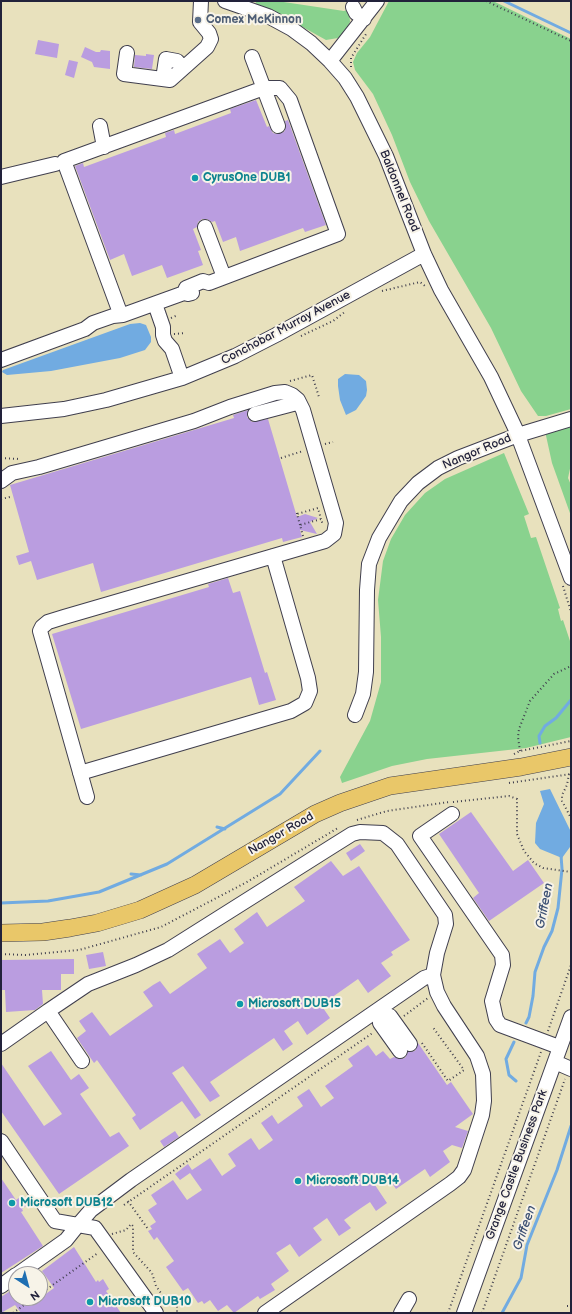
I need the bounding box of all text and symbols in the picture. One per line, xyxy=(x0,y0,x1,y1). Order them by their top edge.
place label: Comex McKinnon xyxy=(206,13,302,27)
marker: Comex McKinnon xyxy=(193,15,203,25)
street label: Baldonnel Road xyxy=(376,148,422,234)
place label: CyrusOne DUB1 xyxy=(203,171,290,185)
marker: CyrusOne DUB1 xyxy=(190,173,200,183)
street label: Conchobar Murray Avenue xyxy=(219,288,353,368)
street label: Nangor Road xyxy=(441,431,513,473)
street label: Nangor Road xyxy=(246,810,316,858)
water label: Griffeen xyxy=(533,882,557,930)
place label: Microsoft DUB15 xyxy=(248,997,341,1011)
marker: Microsoft DUB15 xyxy=(235,999,245,1009)
street label: Grange Castle Business Park xyxy=(483,1088,551,1242)
place label: Microsoft DUB14 xyxy=(306,1174,399,1188)
marker: Microsoft DUB14 xyxy=(293,1176,303,1186)
place label: Microsoft DUB12 xyxy=(20,1196,113,1210)
marker: Microsoft DUB12 xyxy=(7,1198,17,1208)
water label: Griffeen xyxy=(510,1204,540,1252)
north arrow xyxy=(8,1266,48,1306)
text: N xyxy=(28,1288,42,1303)
place label: Microsoft DUB10 xyxy=(98,1295,191,1309)
marker: Microsoft DUB10 xyxy=(85,1297,95,1307)

